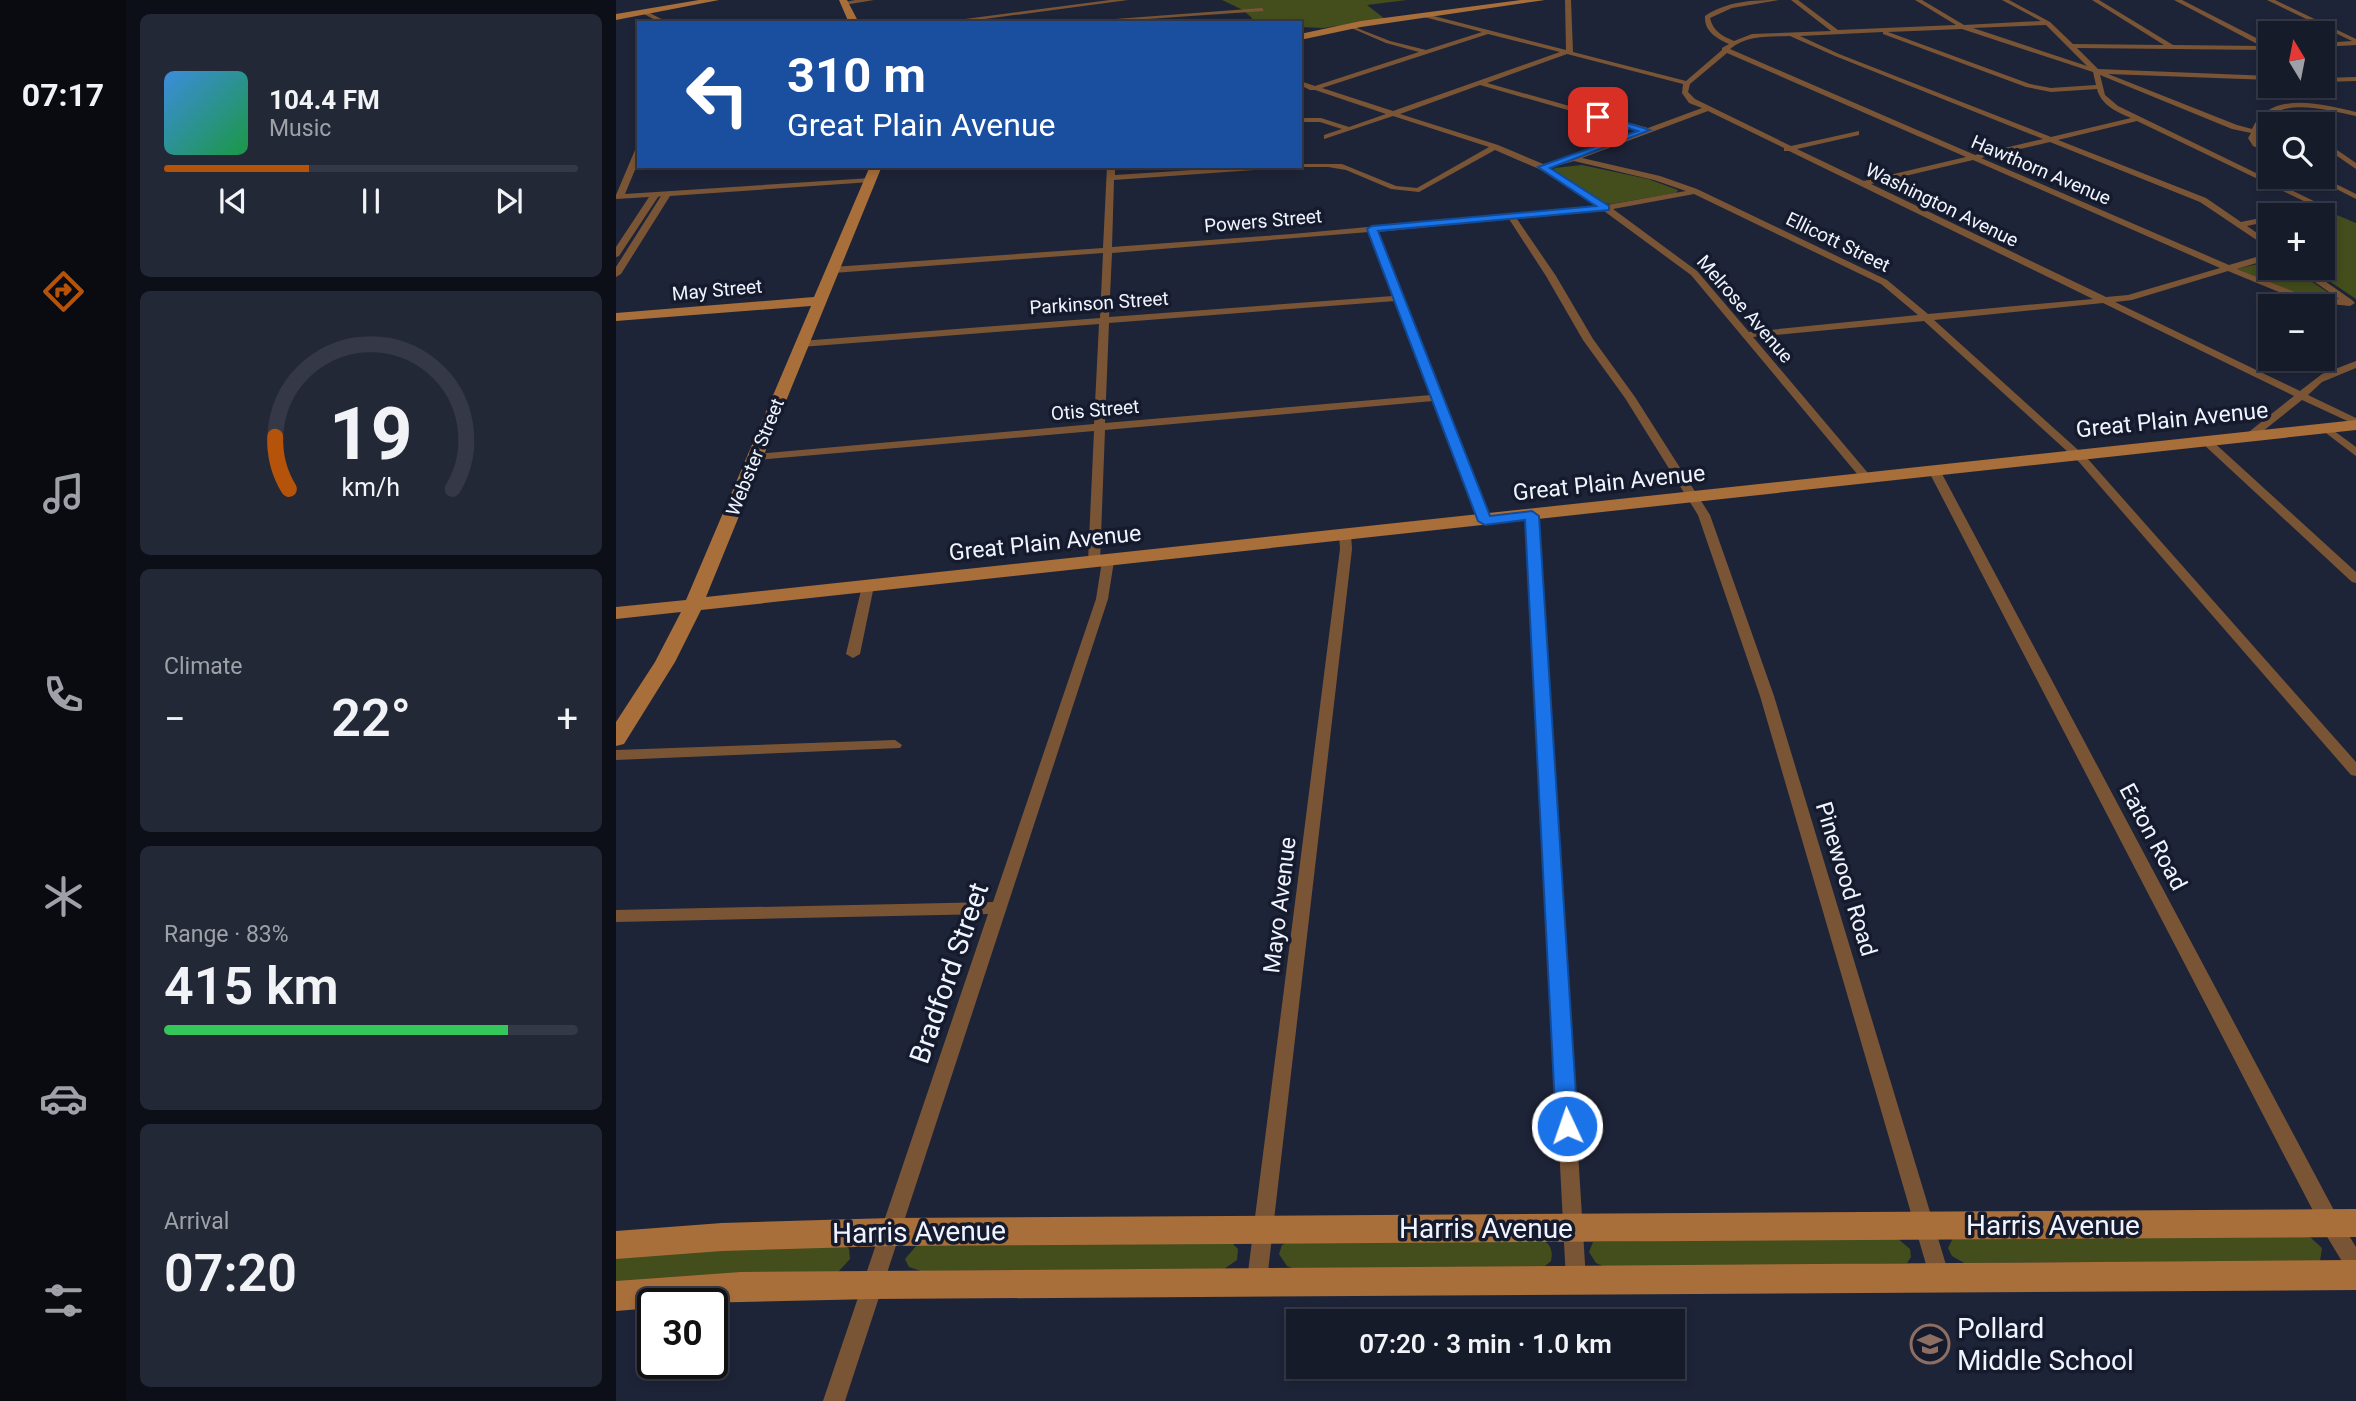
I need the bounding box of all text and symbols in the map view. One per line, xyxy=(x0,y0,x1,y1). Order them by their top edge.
north arrow xyxy=(2258,21,2334,98)
map controls xyxy=(2258,21,2335,371)
text: 310 m xyxy=(787,47,926,104)
icon: left xyxy=(672,49,763,140)
text: 07:17 xyxy=(22,76,104,114)
text: 104.4 FM xyxy=(269,85,380,115)
pin xyxy=(1568,87,1628,147)
icon: arrive xyxy=(1579,98,1617,136)
text: Great Plain Avenue xyxy=(787,106,1056,144)
button: search xyxy=(2258,112,2335,189)
text: Music xyxy=(269,115,331,142)
street label: Hawthorn Avenue xyxy=(1968,130,2114,210)
street label: Washington Avenue xyxy=(1862,158,2022,252)
icon: previous xyxy=(214,182,252,220)
icon: pause xyxy=(352,182,390,220)
icon: next xyxy=(490,182,528,220)
button: + xyxy=(2258,203,2335,280)
street label: Powers Street xyxy=(1203,204,1323,238)
street label: Ellicott Street xyxy=(1782,207,1894,277)
street label: Melrose Avenue xyxy=(1692,250,1798,368)
icon: directions xyxy=(39,267,88,316)
street label: May Street xyxy=(671,275,763,305)
street label: Parkinson Street xyxy=(1029,287,1169,319)
button: − xyxy=(2258,294,2335,371)
text: 19 xyxy=(329,392,413,478)
street label: Webster Street xyxy=(721,395,789,519)
street label: Otis Street xyxy=(1050,395,1140,425)
street label: Great Plain Avenue xyxy=(2075,396,2269,444)
street label: Great Plain Avenue xyxy=(1512,459,1706,507)
icon: music xyxy=(39,469,88,518)
text: km/h xyxy=(342,473,400,502)
street label: Great Plain Avenue xyxy=(948,519,1142,567)
text: Climate xyxy=(164,653,243,680)
icon: phone xyxy=(39,670,88,719)
text: 22° xyxy=(331,688,411,749)
text: − xyxy=(164,697,186,741)
text: + xyxy=(556,697,578,741)
street label: Eaton Road xyxy=(2114,779,2192,895)
street label: Pinewood Road xyxy=(1810,799,1882,959)
street label: Mayo Avenue xyxy=(1258,835,1302,975)
icon: climate xyxy=(39,872,88,921)
street label: Bradford Street xyxy=(903,878,995,1068)
text: Range · 83% xyxy=(164,921,289,948)
text: 415 km xyxy=(164,956,339,1017)
icon: car xyxy=(39,1074,88,1123)
position arrow xyxy=(1530,1089,1604,1163)
text: Arrival xyxy=(164,1208,229,1235)
street label: Harris Avenue xyxy=(1966,1209,2140,1242)
street label: Harris Avenue xyxy=(1399,1212,1573,1245)
street label: Harris Avenue xyxy=(832,1214,1006,1250)
text: 07:20 xyxy=(164,1243,297,1304)
icon: filters xyxy=(39,1276,88,1325)
speed limit sign: 30 xyxy=(637,1288,728,1379)
place label: Pollard Middle School xyxy=(1957,1312,2134,1377)
school or university icon: Pollard Middle School xyxy=(1909,1323,1951,1365)
text: 07:20 · 3 min · 1.0 km xyxy=(1359,1329,1612,1359)

